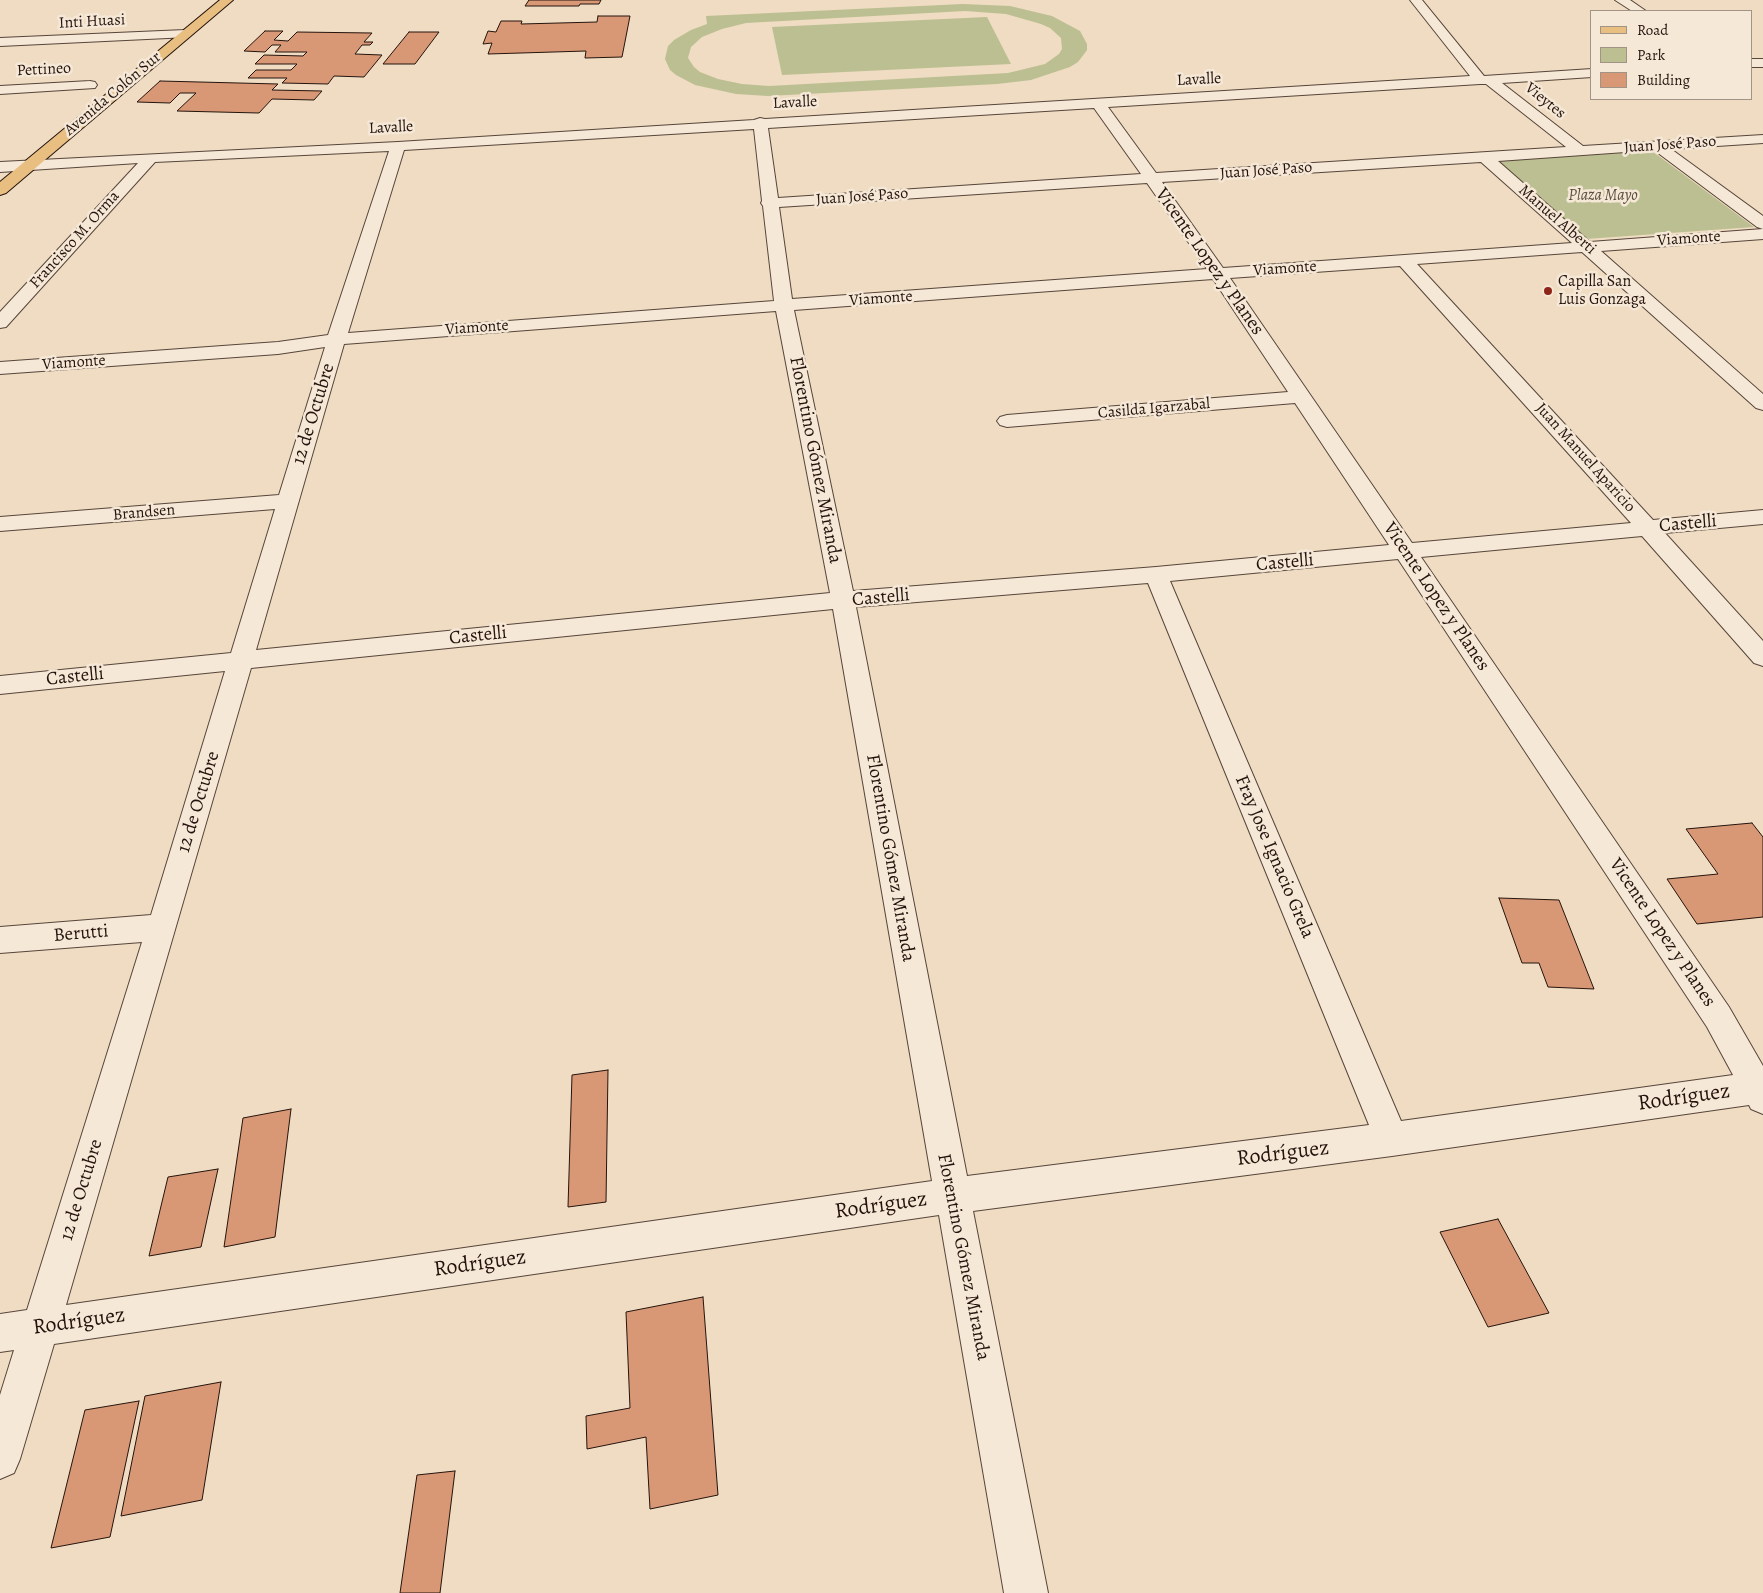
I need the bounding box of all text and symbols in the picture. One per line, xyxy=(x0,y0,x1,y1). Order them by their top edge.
legend xyxy=(1590,10,1753,100)
street label: Inti Huasi xyxy=(58,11,126,33)
text: Road xyxy=(1637,20,1668,40)
text: Park xyxy=(1637,45,1665,65)
street label: Avenida Colón Sur xyxy=(61,48,165,140)
street label: Pettineo xyxy=(16,59,72,81)
street label: Lavalle xyxy=(1176,69,1222,91)
text: Building xyxy=(1637,70,1690,90)
street label: Vieytes xyxy=(1521,79,1569,123)
street label: Lavalle xyxy=(772,92,818,114)
street label: Lavalle xyxy=(368,117,414,139)
street label: Juan José Paso xyxy=(1623,132,1717,158)
street label: Juan José Paso xyxy=(1219,158,1313,184)
street label: Manuel Alberti xyxy=(1514,181,1600,259)
street label: Juan José Paso xyxy=(815,184,909,210)
street label: Vicente Lopez y Planes xyxy=(1150,184,1268,340)
park label: Plaza Mayo xyxy=(1568,186,1638,206)
street label: Francisco M. Orma xyxy=(26,187,124,293)
street label: Viamonte xyxy=(1657,227,1721,251)
street label: Viamonte xyxy=(1253,257,1317,281)
place label: Capilla San Luis Gonzaga xyxy=(1558,272,1646,310)
marker: Capilla San Luis Gonzaga xyxy=(1542,285,1554,297)
street label: Viamonte xyxy=(849,287,913,311)
street label: Viamonte xyxy=(445,316,509,340)
street label: Viamonte xyxy=(42,351,106,375)
street label: Florentino Gómez Miranda xyxy=(784,355,846,565)
street label: 12 de Octubre xyxy=(288,361,340,467)
street label: Casilda Igarzabal xyxy=(1097,395,1211,423)
street label: Juan Manuel Aparicio xyxy=(1531,400,1639,516)
street label: Brandsen xyxy=(112,501,176,525)
street label: Castelli xyxy=(1658,510,1718,538)
street label: Vicente Lopez y Planes xyxy=(1378,518,1494,676)
street label: Castelli xyxy=(1255,549,1315,577)
street label: Castelli xyxy=(851,584,911,612)
street label: Castelli xyxy=(448,622,508,650)
street label: Castelli xyxy=(45,663,105,691)
street label: 12 de Octubre xyxy=(173,749,225,855)
street label: Florentino Gómez Miranda xyxy=(861,752,919,964)
street label: Fray Jose Ignacio Grela xyxy=(1229,772,1319,942)
street label: Vicente Lopez y Planes xyxy=(1604,854,1720,1012)
street label: Berutti xyxy=(53,920,109,948)
street label: Rodríguez xyxy=(1636,1078,1732,1118)
street label: Rodríguez xyxy=(1235,1135,1331,1173)
street label: 12 de Octubre xyxy=(56,1137,108,1243)
street label: Florentino Gómez Miranda xyxy=(932,1152,994,1362)
street label: Rodríguez xyxy=(833,1186,929,1226)
street label: Rodríguez xyxy=(432,1244,528,1284)
street label: Rodríguez xyxy=(31,1302,127,1342)

